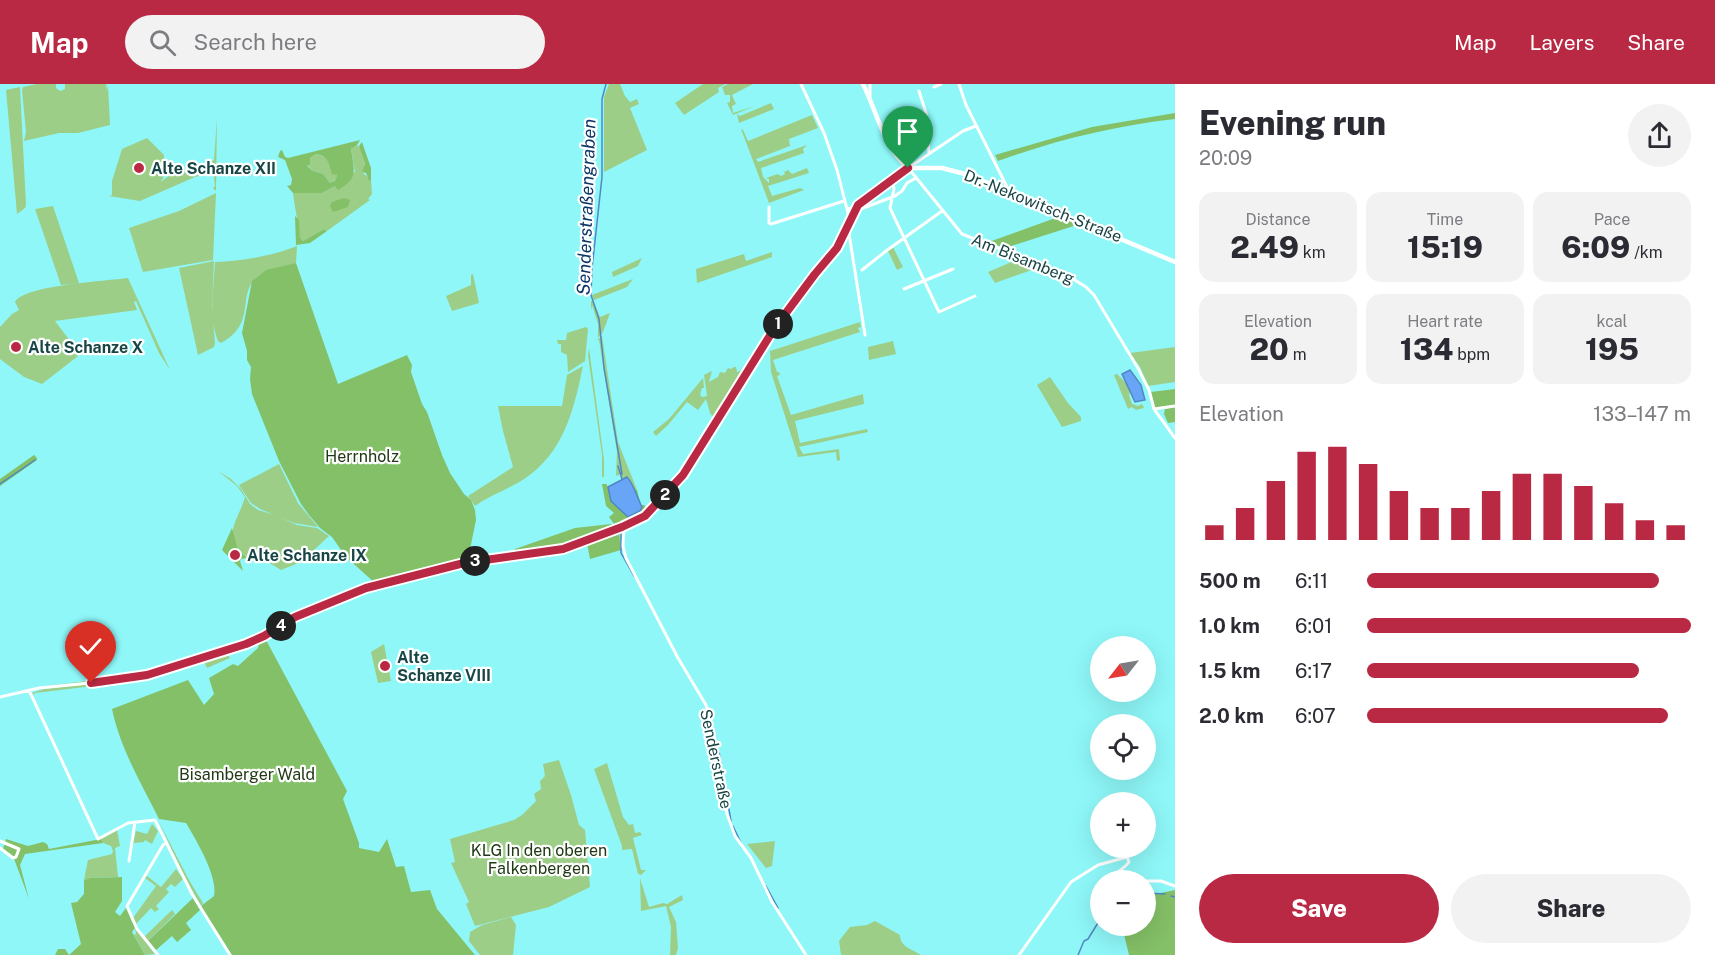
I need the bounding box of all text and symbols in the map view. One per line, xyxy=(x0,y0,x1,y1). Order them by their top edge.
search box xyxy=(125,15,545,69)
text: Map xyxy=(30,26,89,59)
icon: search xyxy=(146,26,179,59)
text: Search here xyxy=(194,29,317,55)
text: Map xyxy=(1454,30,1497,55)
text: Layers xyxy=(1530,30,1594,55)
text: Share xyxy=(1627,30,1685,55)
text: Evening run xyxy=(1199,104,1386,142)
button: share xyxy=(1628,104,1691,167)
pin xyxy=(882,106,933,168)
icon: arrive xyxy=(891,115,924,148)
water label: Senderstraßengraben xyxy=(572,118,600,296)
text: 20:09 xyxy=(1199,146,1252,170)
place label: Alte Schanze XII xyxy=(151,159,276,178)
marker: Alte Schanze XII xyxy=(132,161,146,175)
street label: Dr.-Nekowitsch-Straße xyxy=(961,166,1125,246)
text: Distance xyxy=(1246,210,1310,229)
text: Time xyxy=(1427,210,1463,229)
text: Pace xyxy=(1594,210,1630,229)
text: 2.49 xyxy=(1230,229,1299,265)
text: 15:19 xyxy=(1407,229,1483,265)
text: 6:09 xyxy=(1561,229,1630,265)
street label: Am Bisamberg xyxy=(969,230,1077,288)
text: km xyxy=(1299,243,1326,262)
text: /km xyxy=(1630,243,1663,262)
pin: 1 xyxy=(763,309,793,339)
text: Elevation xyxy=(1244,312,1312,331)
text: Heart rate xyxy=(1407,312,1483,331)
text: kcal xyxy=(1597,312,1627,331)
text: 1 xyxy=(775,314,781,333)
text: 20 xyxy=(1249,331,1289,367)
text: 134 xyxy=(1400,331,1453,367)
text: 195 xyxy=(1585,331,1639,367)
place label: Alte Schanze X xyxy=(28,338,144,357)
marker: Alte Schanze X xyxy=(9,340,23,354)
text: m xyxy=(1289,345,1307,364)
text: bpm xyxy=(1453,345,1490,364)
text: Elevation xyxy=(1199,402,1284,426)
text: 133–147 m xyxy=(1593,402,1691,426)
park label: Herrnholz xyxy=(325,447,399,466)
pin: 2 xyxy=(650,480,680,510)
text: 2 xyxy=(660,485,670,504)
place label: Alte Schanze IX xyxy=(247,546,368,565)
pin: 3 xyxy=(460,546,490,576)
marker: Alte Schanze IX xyxy=(228,548,242,562)
text: 3 xyxy=(470,551,480,570)
text: 500 m xyxy=(1199,569,1261,593)
text: 6:11 xyxy=(1295,569,1328,593)
pin: 4 xyxy=(266,611,296,641)
text: 1.0 km xyxy=(1199,614,1260,638)
text: 6:01 xyxy=(1295,614,1332,638)
text: 4 xyxy=(276,616,286,635)
pin xyxy=(65,621,116,683)
icon: check xyxy=(74,630,107,663)
north arrow xyxy=(1090,636,1156,702)
map controls xyxy=(1090,636,1156,936)
place label: Alte Schanze VIII xyxy=(397,648,491,685)
marker: Alte Schanze VIII xyxy=(378,659,392,673)
text: 1.5 km xyxy=(1199,659,1260,683)
text: 6:17 xyxy=(1295,659,1332,683)
text: 2.0 km xyxy=(1199,704,1264,728)
text: 6:07 xyxy=(1295,704,1336,728)
street label: Senderstraße xyxy=(696,707,736,811)
button: locate xyxy=(1090,714,1156,780)
park label: Bisamberger Wald xyxy=(179,765,315,784)
button: + xyxy=(1090,792,1156,858)
park label: KLG In den oberen Falkenbergen xyxy=(471,841,607,878)
button: − xyxy=(1090,870,1156,936)
button: Save xyxy=(1199,874,1439,943)
button: Share xyxy=(1451,874,1691,943)

